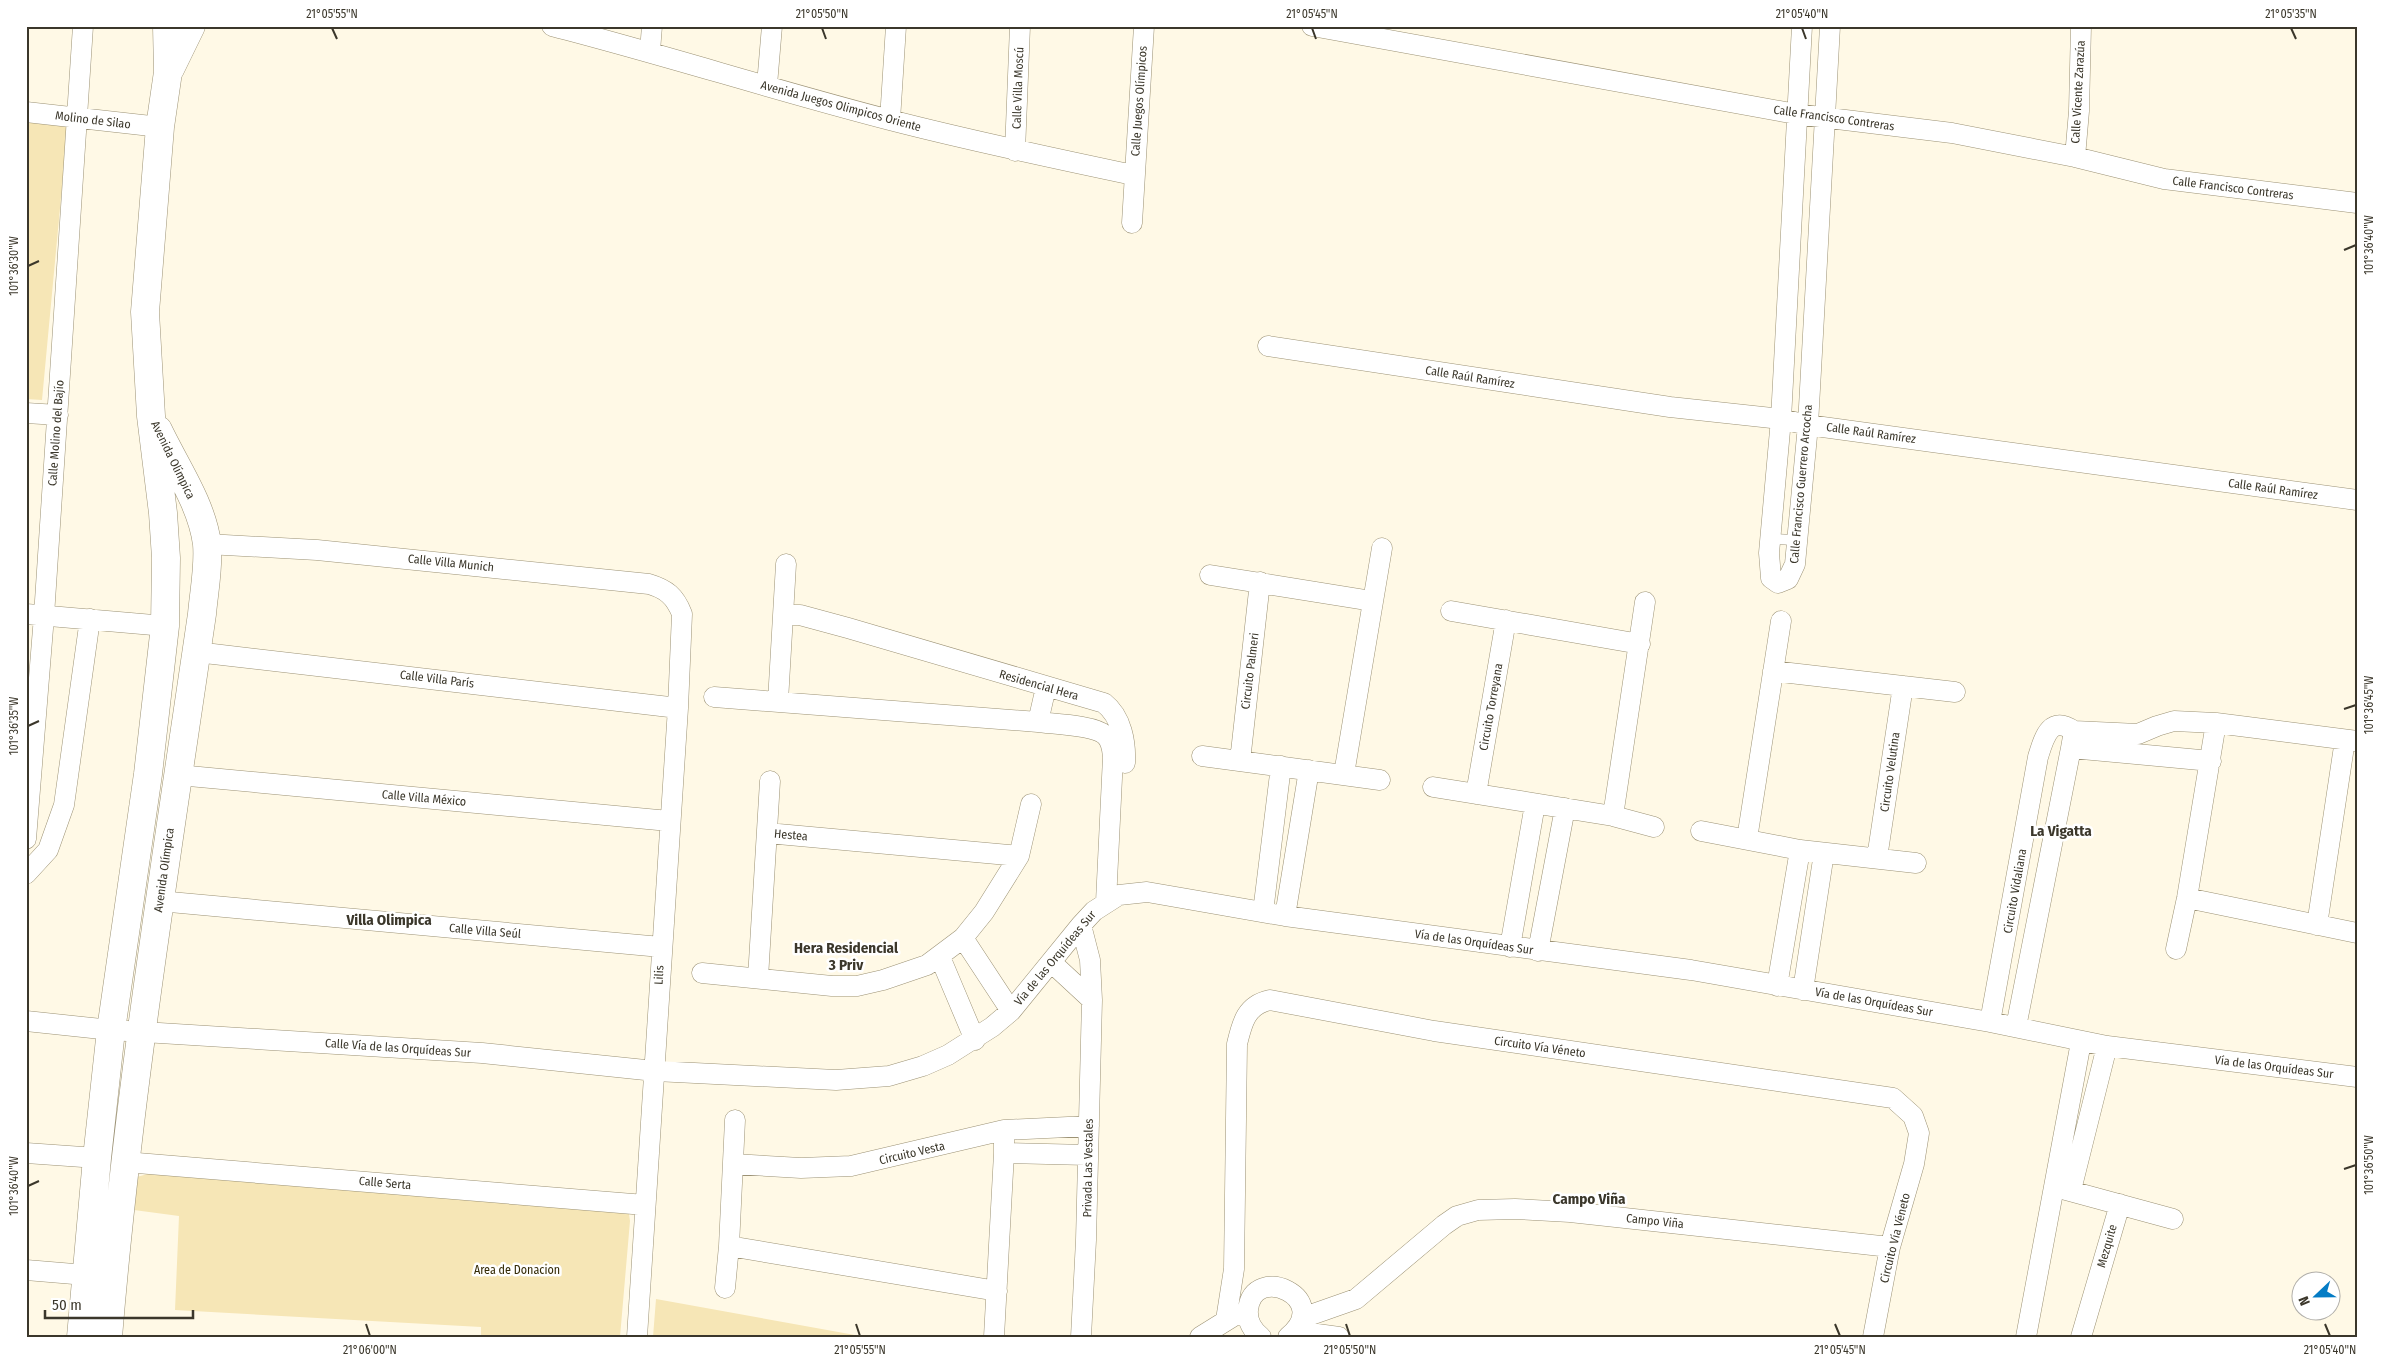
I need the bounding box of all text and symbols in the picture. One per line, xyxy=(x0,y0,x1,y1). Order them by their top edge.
text: 21°05'55"N xyxy=(306,7,358,21)
text: 21°05'50"N xyxy=(796,7,848,21)
text: 21°05'45"N xyxy=(1286,7,1338,21)
text: 21°05'40"N xyxy=(1776,7,1828,21)
text: 21°05'35"N xyxy=(2265,7,2317,21)
street label: Calle Vicente Zarazúa xyxy=(2068,40,2088,144)
street label: Calle Juegos Olímpicos xyxy=(1128,45,1150,157)
street label: Calle Villa Moscú xyxy=(1010,47,1026,129)
street label: Avenida Juegos Olimpicos Oriente xyxy=(759,78,923,134)
street label: Calle Francisco Contreras xyxy=(1773,103,1895,133)
street label: Molino de Silao xyxy=(54,108,132,132)
street label: Calle Francisco Contreras xyxy=(2172,174,2294,202)
text: 101°36'40"W xyxy=(2362,215,2376,275)
text: 101°36'30"W xyxy=(7,236,21,296)
street label: Calle Raúl Ramírez xyxy=(1424,363,1516,391)
street label: Calle Molino del Bajío xyxy=(45,379,67,487)
street label: Calle Francisco Guerrero Arcocha xyxy=(1787,404,1815,564)
street label: Avenida Olímpica xyxy=(148,419,198,501)
street label: Calle Raúl Ramírez xyxy=(1825,420,1917,446)
street label: Calle Raúl Ramírez xyxy=(2227,476,2319,502)
street label: Calle Villa Munich xyxy=(407,552,495,574)
street label: Circuito Palmeri xyxy=(1238,632,1262,710)
street label: Circuito Torreyana xyxy=(1476,662,1506,752)
street label: Calle Villa París xyxy=(399,667,475,691)
street label: Residencial Hera xyxy=(998,667,1080,703)
text: 101°36'45"W xyxy=(2362,676,2376,734)
text: 101°36'35"W xyxy=(7,697,21,755)
street label: Circuito Velutina xyxy=(1877,731,1903,813)
street label: Calle Villa México xyxy=(381,787,467,809)
district label: La Vigatta xyxy=(2030,822,2092,840)
street label: Avenida Olímpica xyxy=(151,827,177,913)
street label: Hestea xyxy=(774,827,809,843)
street label: Circuito Vidaliana xyxy=(2001,847,2029,934)
street label: Vía de las Orquídeas Sur xyxy=(1011,907,1099,1008)
district label: Villa Olimpica xyxy=(345,911,432,929)
street label: Calle Villa Seúl xyxy=(448,921,522,941)
street label: Vía de las Orquídeas Sur xyxy=(1414,927,1535,957)
district label: Hera Residencial 3 Priv xyxy=(794,939,899,974)
street label: Lilis xyxy=(651,965,667,985)
street label: Vía de las Orquídeas Sur xyxy=(1814,985,1935,1019)
street label: Circuito Vía Véneto xyxy=(1493,1034,1587,1060)
street label: Calle Vía de las Orquídeas Sur xyxy=(325,1036,472,1060)
street label: Vía de las Orquídeas Sur xyxy=(2214,1053,2335,1081)
street label: Privada Las Vestales xyxy=(1080,1118,1096,1218)
text: 101°36'50"W xyxy=(2362,1135,2376,1195)
street label: Circuito Vesta xyxy=(878,1139,946,1167)
text: 101°36'40"W xyxy=(7,1156,21,1216)
street label: Calle Serta xyxy=(358,1174,412,1192)
district label: Campo Viña xyxy=(1553,1190,1626,1208)
street label: Circuito Vía Véneto xyxy=(1877,1192,1913,1284)
street label: Campo Viña xyxy=(1625,1211,1685,1231)
street label: Mezquite xyxy=(2094,1223,2120,1269)
park label: Area de Donacion xyxy=(474,1263,560,1277)
north arrow xyxy=(2290,1270,2340,1320)
scale bar xyxy=(45,1288,192,1320)
text: N xyxy=(2295,1294,2314,1308)
text: 50 m xyxy=(52,1296,82,1314)
text: 21°06'00"N xyxy=(343,1343,397,1357)
text: 21°05'55"N xyxy=(834,1343,886,1357)
text: 21°05'50"N xyxy=(1324,1343,1376,1357)
text: 21°05'45"N xyxy=(1814,1343,1866,1357)
text: 21°05'40"N xyxy=(2304,1343,2356,1357)

